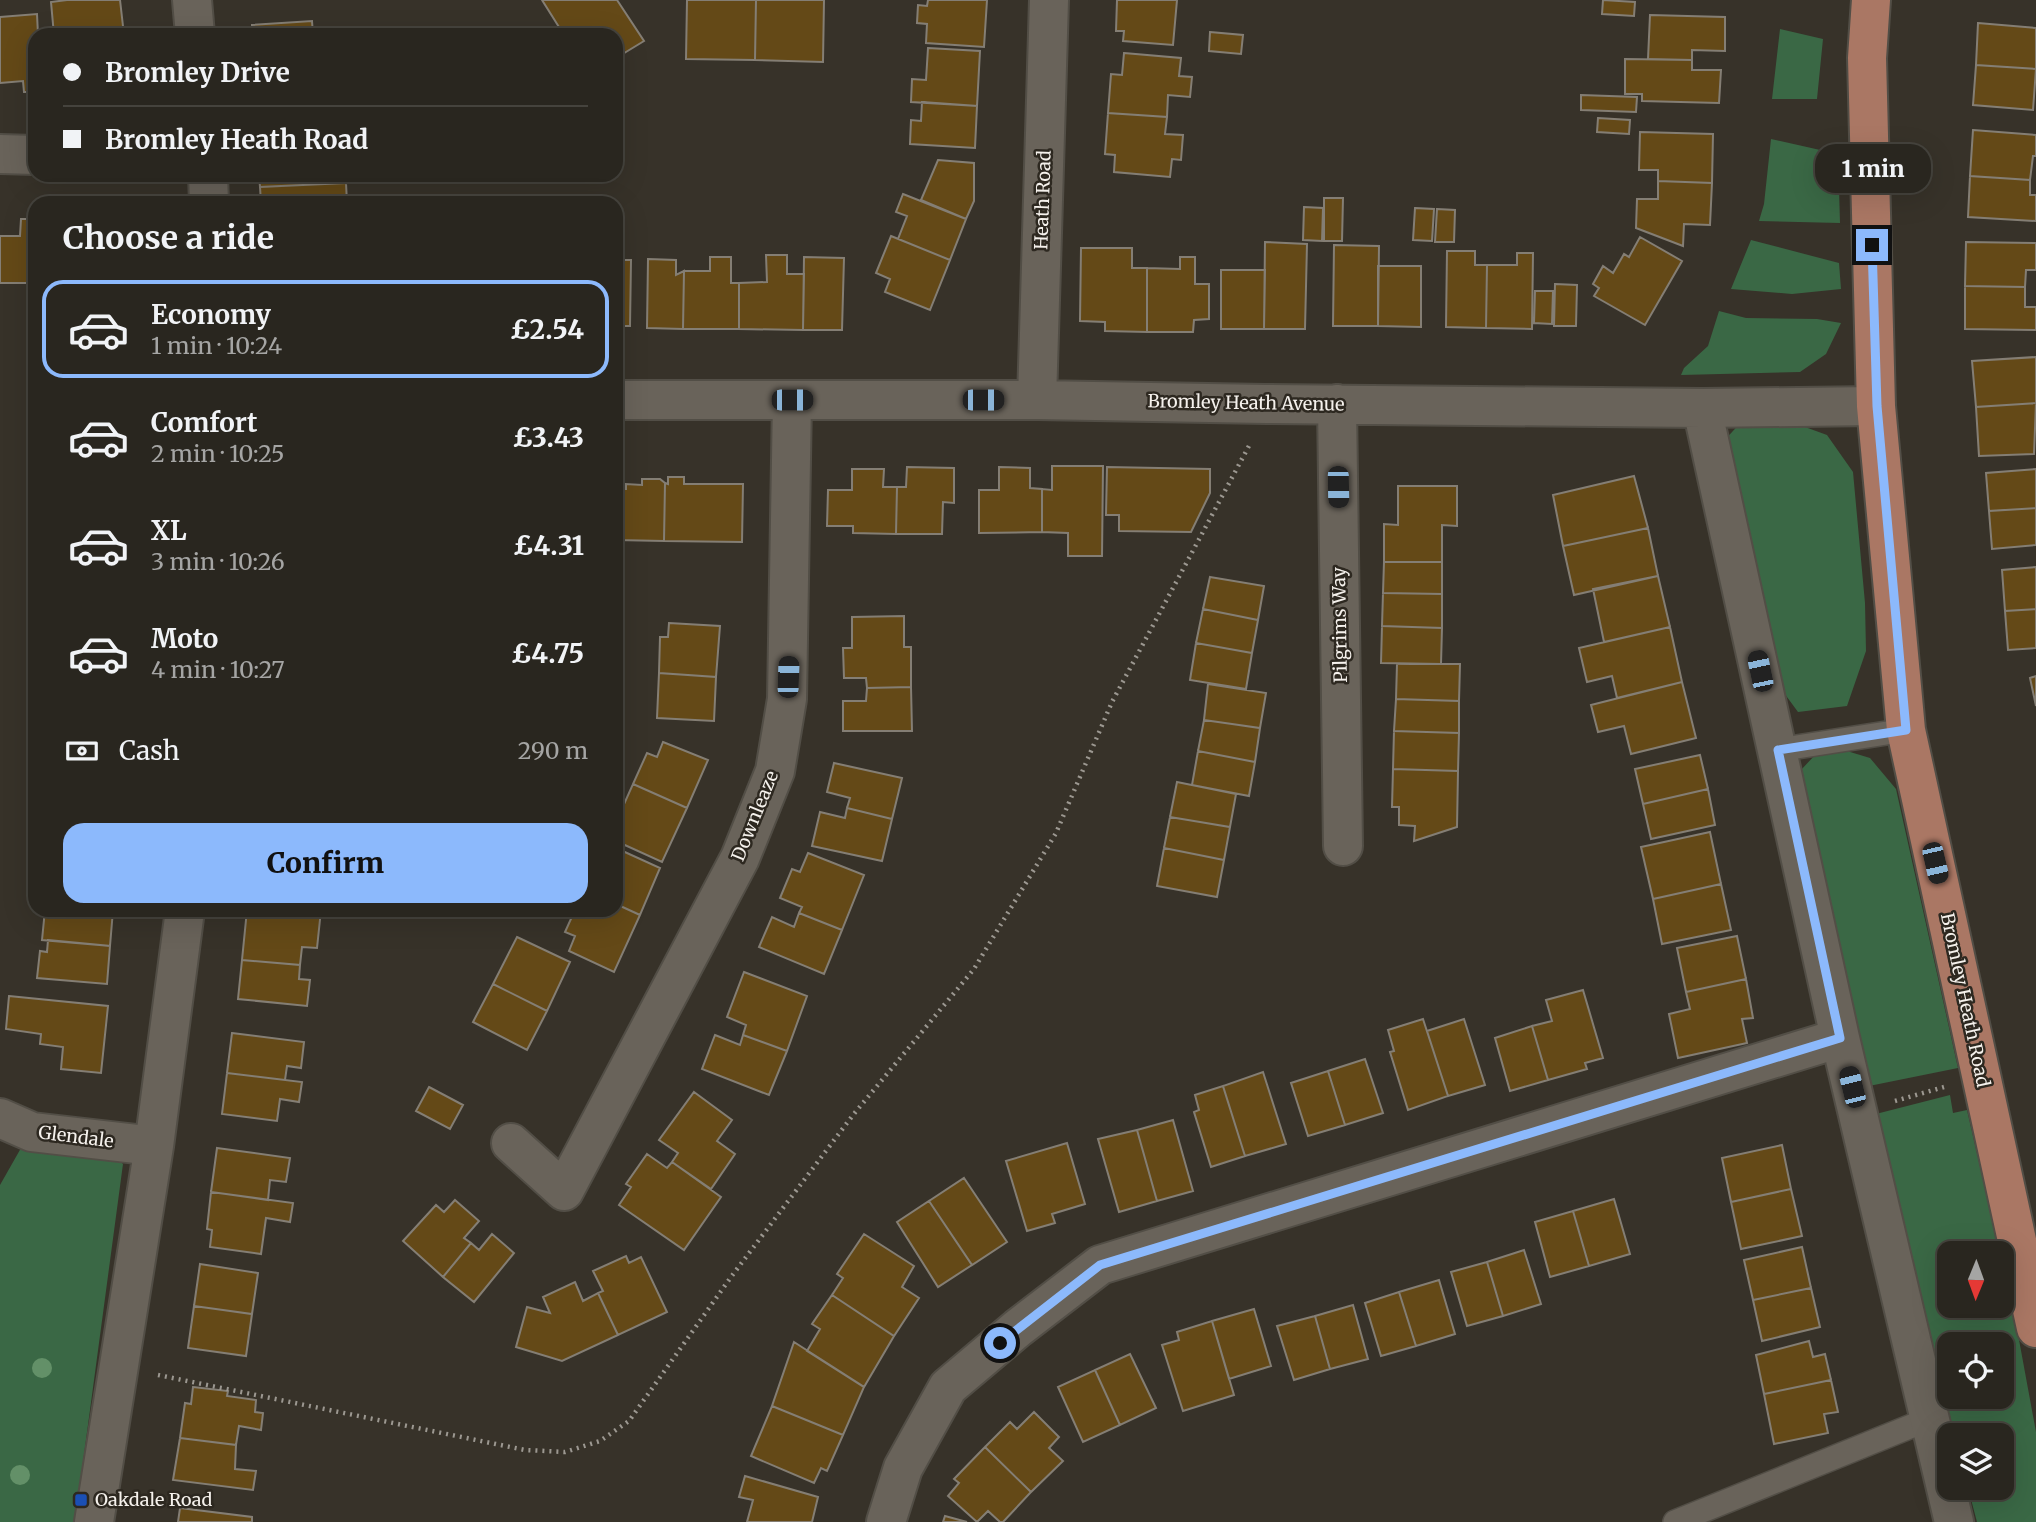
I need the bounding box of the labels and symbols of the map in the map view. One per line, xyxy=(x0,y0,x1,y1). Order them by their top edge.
callout: 1 min xyxy=(1814,144,1930,192)
street label: Heath Road xyxy=(1029,150,1056,250)
route end xyxy=(1856,229,1888,261)
street label: Bromley Heath Avenue xyxy=(1147,389,1345,416)
car xyxy=(772,390,814,411)
car xyxy=(963,390,1005,411)
car xyxy=(1328,466,1349,508)
street label: Pilgrims Way xyxy=(1327,566,1352,683)
car xyxy=(1746,648,1775,694)
car xyxy=(777,656,800,698)
street label: Downleaze xyxy=(726,767,783,864)
car xyxy=(1921,840,1950,886)
street label: Bromley Heath Road xyxy=(1936,911,1995,1089)
car xyxy=(1837,1064,1868,1110)
street label: Glendale xyxy=(37,1120,115,1153)
north arrow xyxy=(1937,1241,2014,1318)
route start xyxy=(984,1327,1016,1359)
place label: Oakdale Road xyxy=(95,1488,213,1511)
marker: Oakdale Road xyxy=(73,1492,89,1508)

